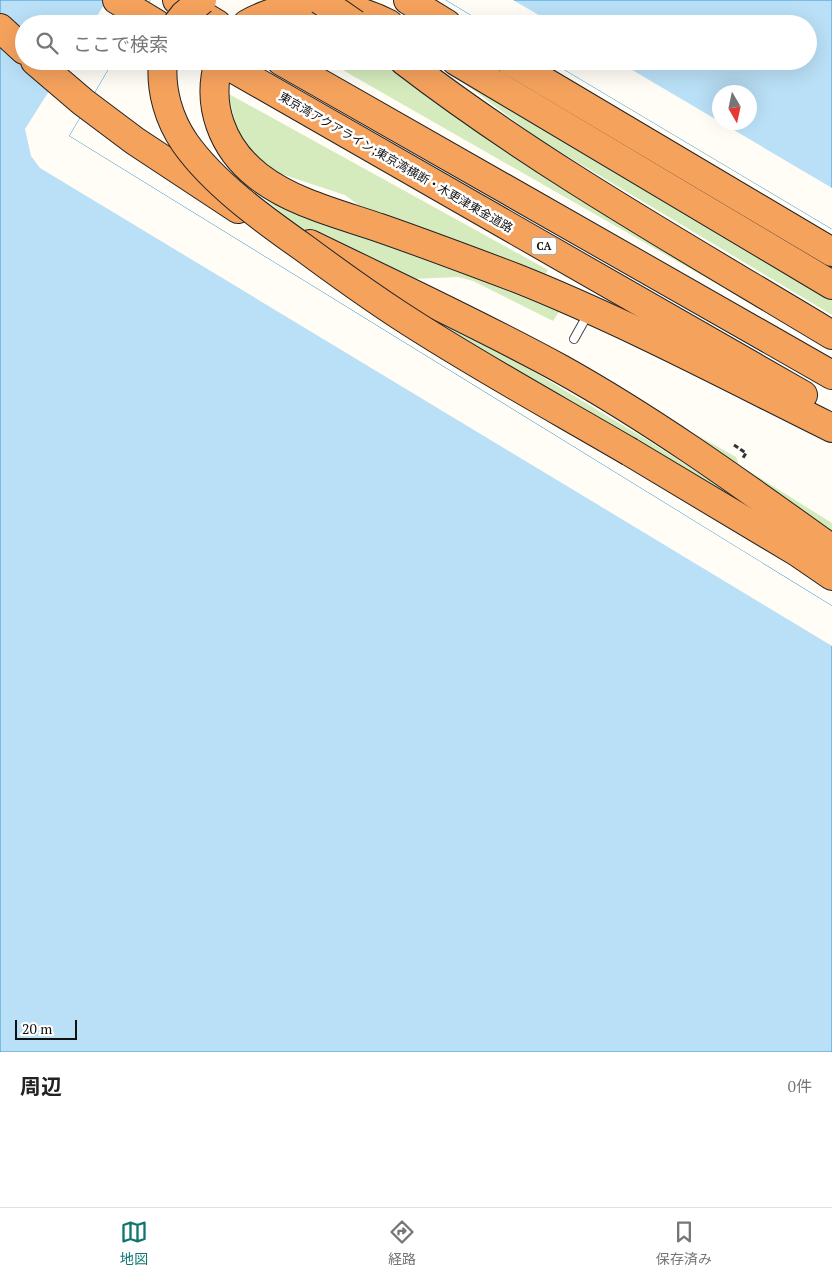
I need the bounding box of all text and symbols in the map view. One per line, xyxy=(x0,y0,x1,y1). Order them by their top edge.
search box xyxy=(15,15,817,70)
icon: search xyxy=(33,29,61,57)
text: ここで検索 xyxy=(73,31,168,56)
north arrow xyxy=(712,85,757,130)
street label: 東京湾アクアライン;東京湾横断・木更津東金道路 xyxy=(276,89,516,235)
road number: CA xyxy=(532,238,556,255)
scale bar xyxy=(15,1017,78,1040)
text: 20 m xyxy=(22,1019,52,1038)
text: 周辺 xyxy=(20,1072,62,1100)
text: 0件 xyxy=(787,1075,812,1097)
tab: 地図 xyxy=(120,1218,148,1268)
tab: 経路 xyxy=(388,1218,416,1268)
tab: 保存済み xyxy=(656,1218,712,1268)

